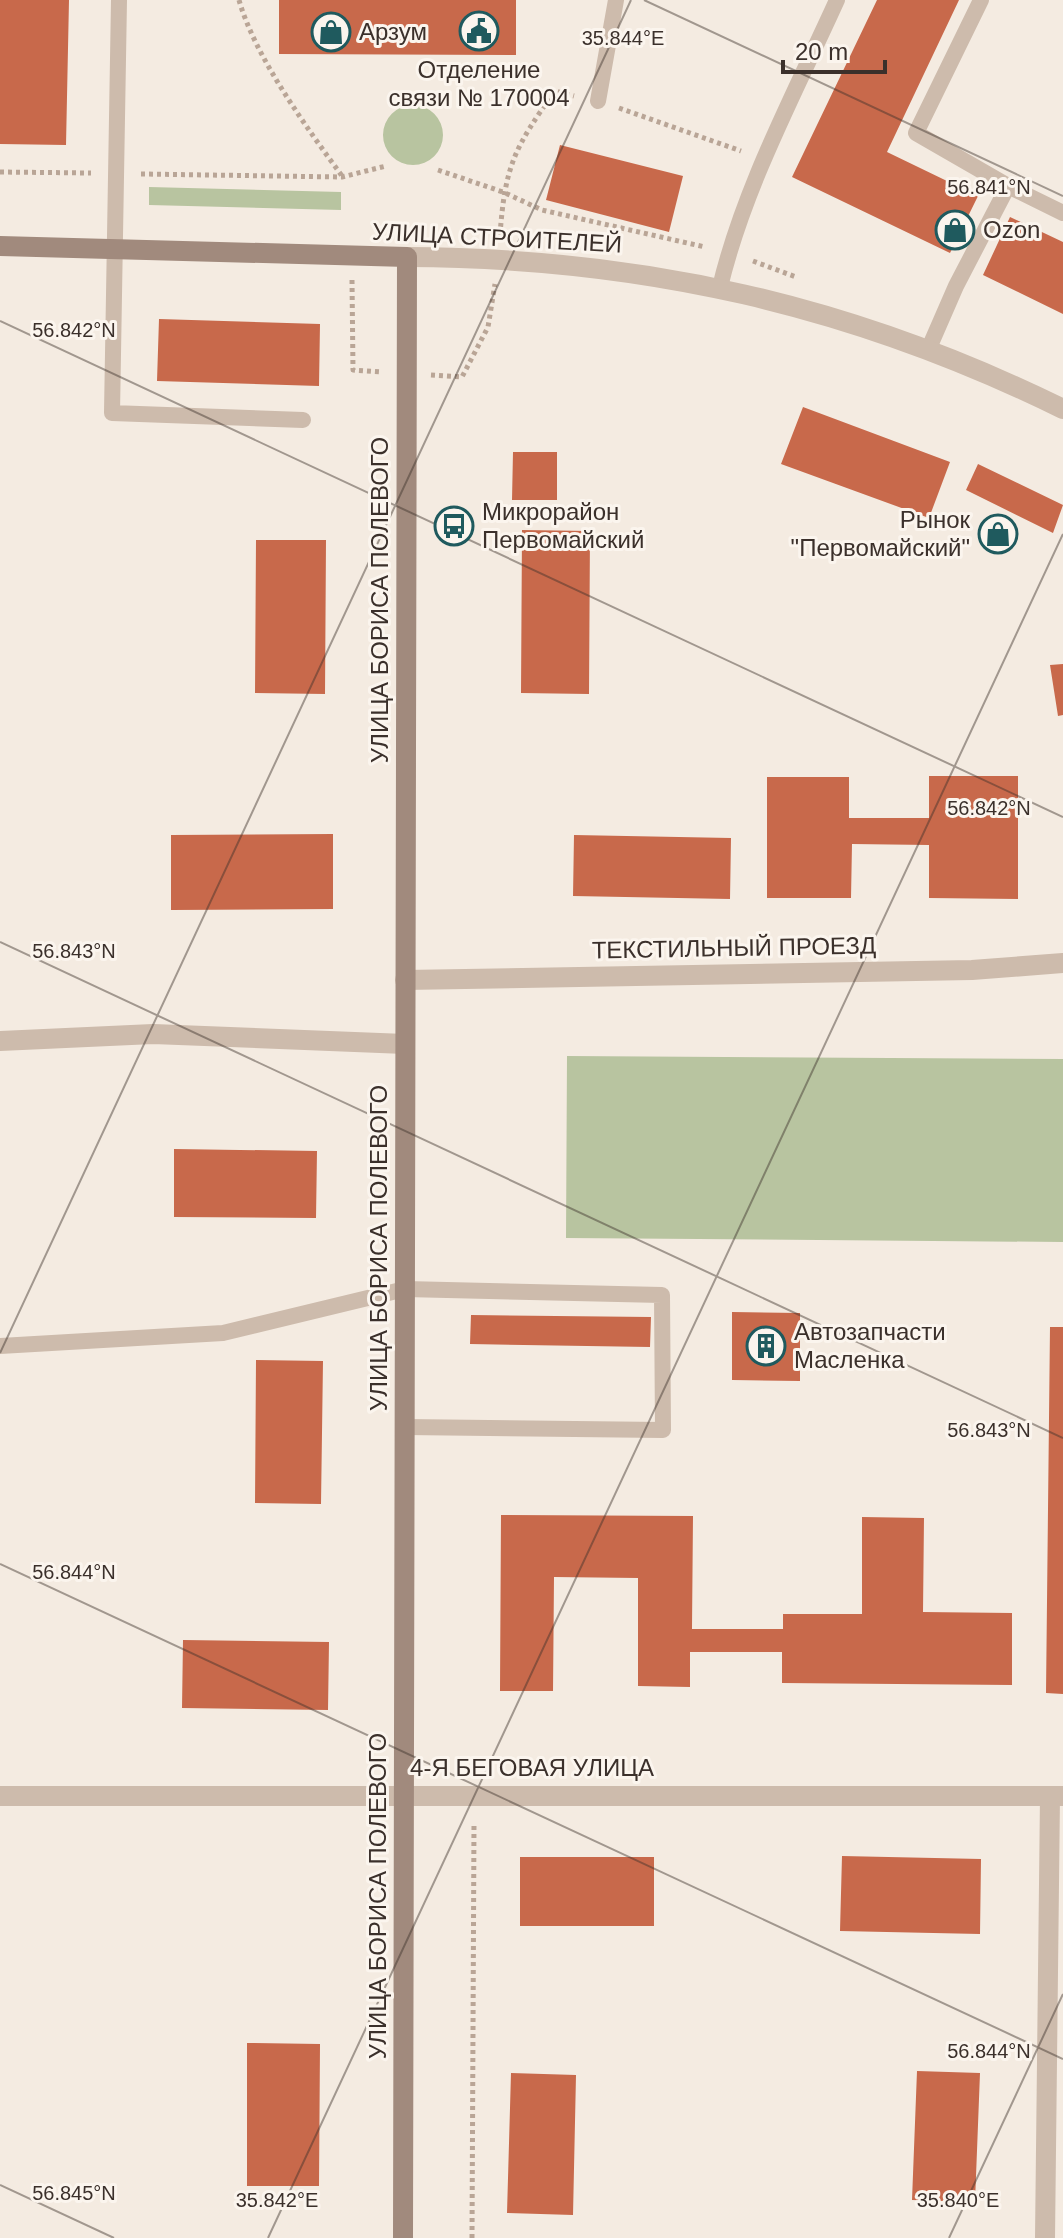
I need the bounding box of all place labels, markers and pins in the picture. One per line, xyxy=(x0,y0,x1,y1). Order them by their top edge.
public building icon: Отделение связи № 170004 xyxy=(458,10,500,52)
shop icon: Арзум xyxy=(310,11,352,53)
place label: Арзум xyxy=(359,18,427,45)
place label: Отделение связи № 170004 xyxy=(388,56,570,111)
shop icon: Ozon xyxy=(934,209,976,251)
place label: Ozon xyxy=(983,216,1040,243)
place label: Микрорайон Первомайский xyxy=(482,498,644,553)
bus stop icon: Микрорайон Первомайский xyxy=(433,505,475,547)
place label: Рынок "Первомайский" xyxy=(791,506,971,561)
shop icon: Рынок "Первомайский" xyxy=(977,513,1019,555)
place label: Автозапчасти Масленка xyxy=(794,1318,946,1373)
building icon: Автозапчасти Масленка xyxy=(745,1325,787,1367)

